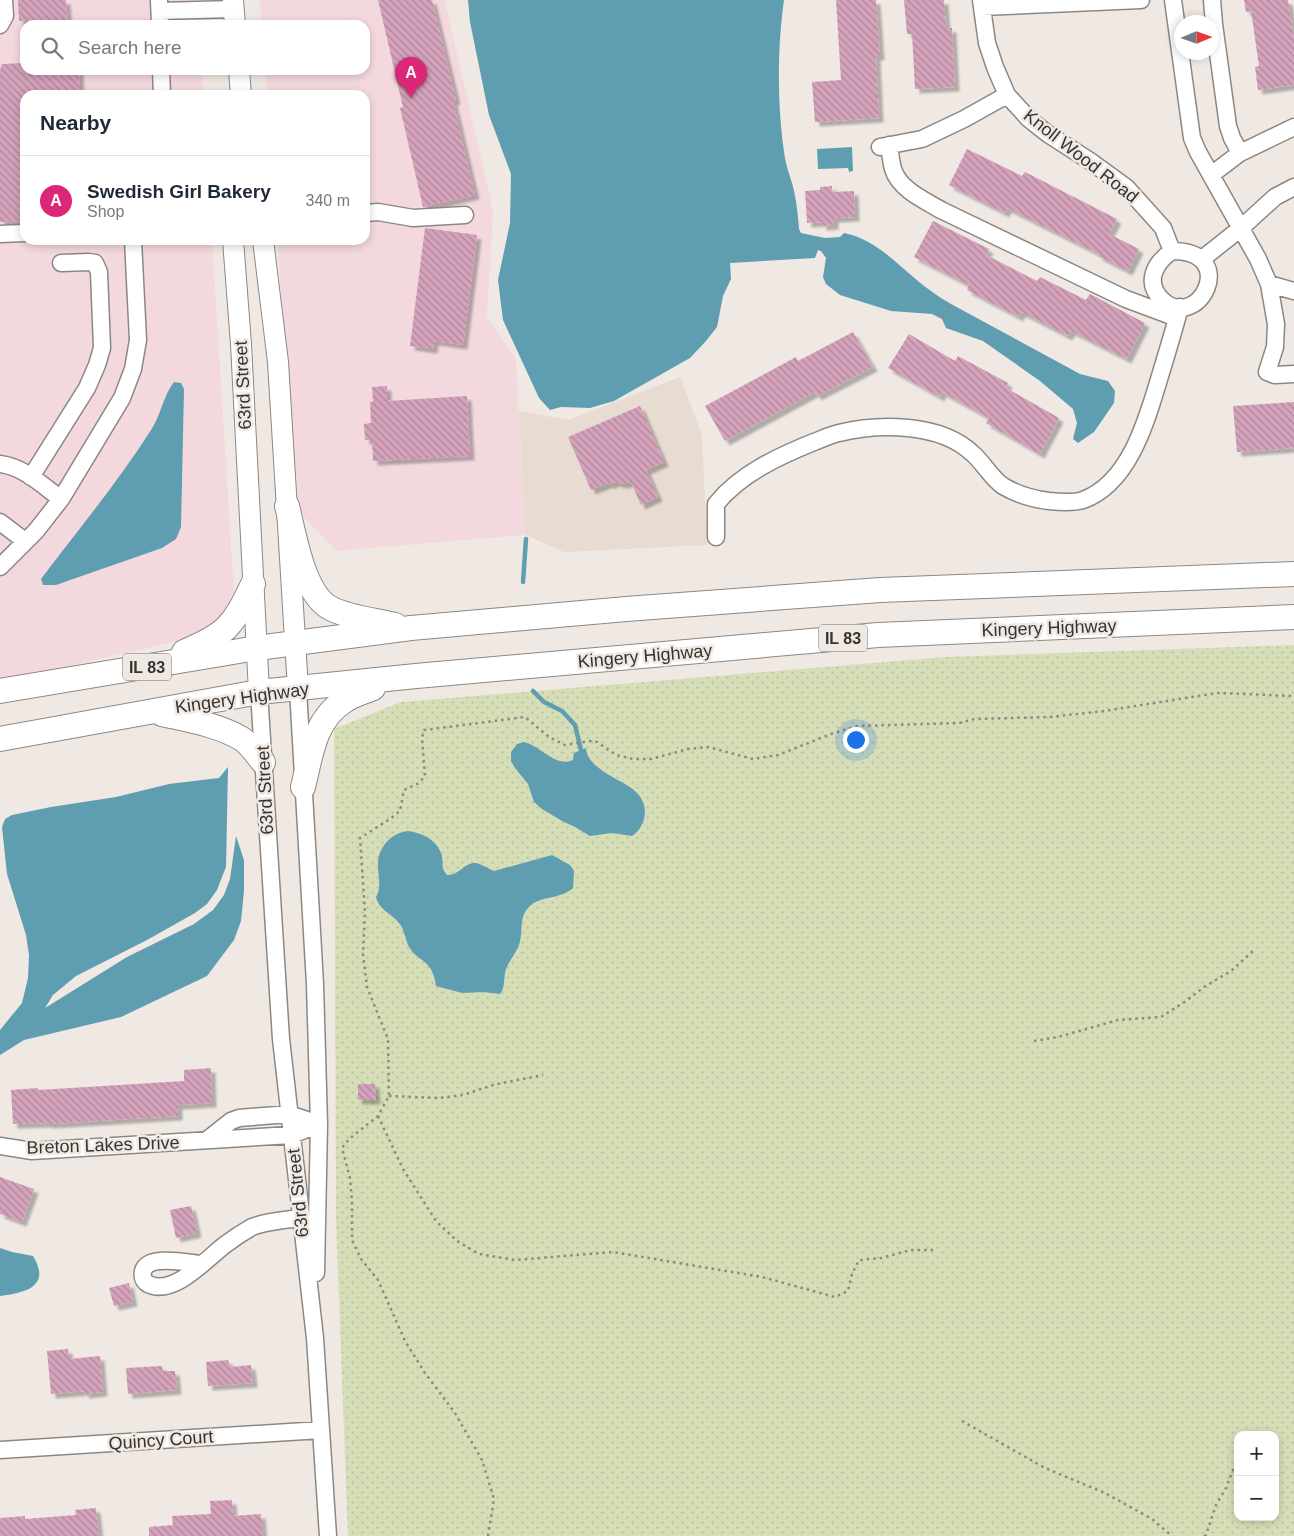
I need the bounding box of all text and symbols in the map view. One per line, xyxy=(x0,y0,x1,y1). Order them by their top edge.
north arrow xyxy=(1174,15,1219,60)
search box xyxy=(20,20,370,75)
icon: search xyxy=(38,34,66,62)
text: Search here xyxy=(78,37,182,58)
pin: A xyxy=(395,57,427,98)
street label: Knoll Wood Road xyxy=(1020,105,1142,207)
text: Nearby xyxy=(40,111,111,134)
text: Swedish Girl Bakery xyxy=(87,181,271,202)
text: A xyxy=(50,192,62,209)
text: 340 m xyxy=(306,192,350,209)
text: Shop xyxy=(87,203,124,220)
street label: 63rd Street xyxy=(231,340,255,430)
street label: Kingery Highway xyxy=(981,616,1117,640)
road number: IL 83 xyxy=(819,624,867,651)
street label: Kingery Highway xyxy=(577,640,713,672)
road number: IL 83 xyxy=(123,654,171,680)
street label: Kingery Highway xyxy=(174,679,310,717)
your location xyxy=(843,727,869,753)
street label: 63rd Street xyxy=(253,745,277,835)
street label: Breton Lakes Drive xyxy=(26,1132,180,1158)
street label: 63rd Street xyxy=(283,1148,313,1238)
street label: Quincy Court xyxy=(108,1426,214,1454)
map controls xyxy=(1234,1431,1279,1521)
button: + xyxy=(1234,1431,1279,1476)
button: − xyxy=(1234,1476,1279,1521)

